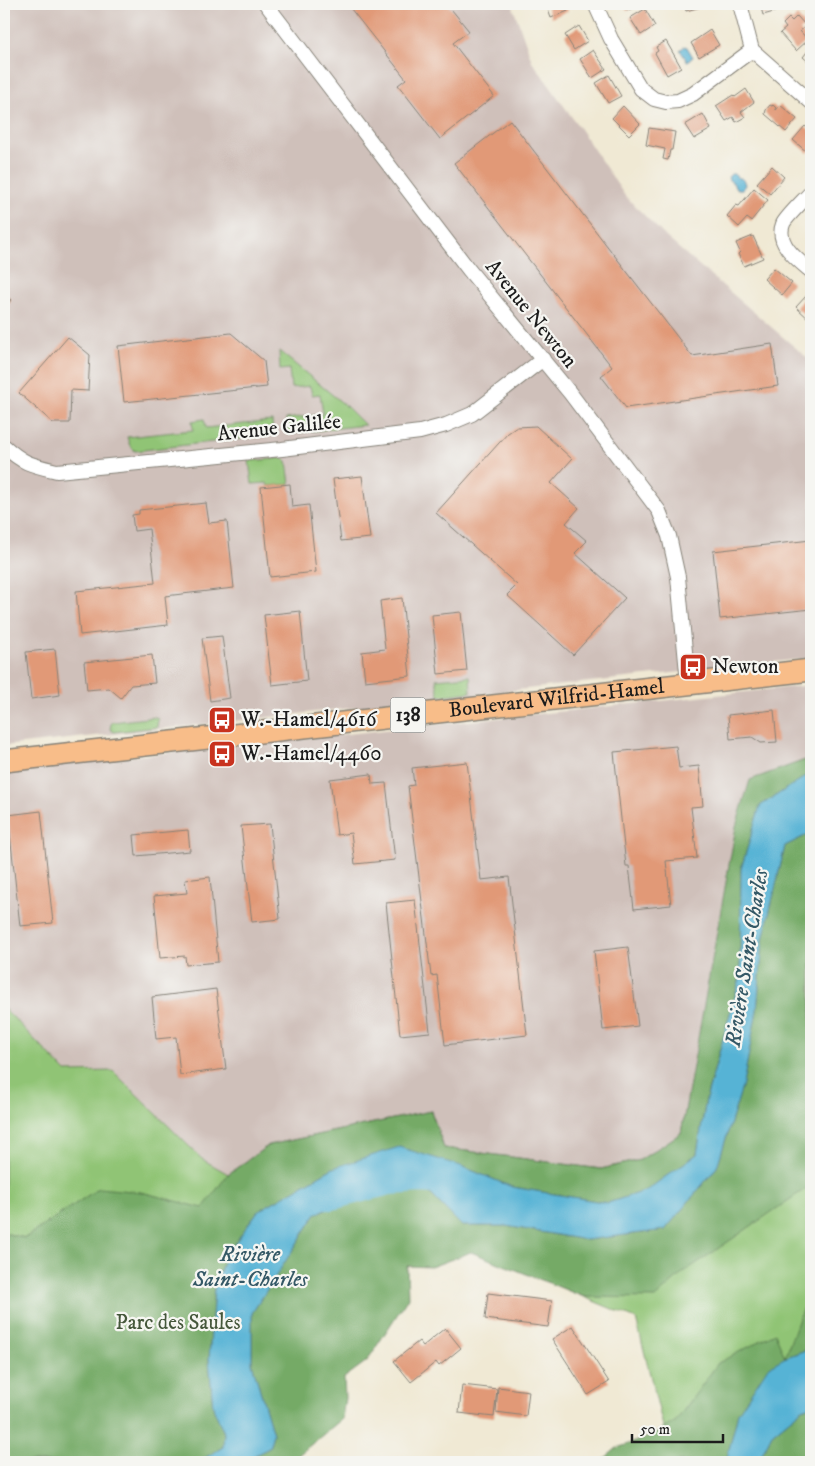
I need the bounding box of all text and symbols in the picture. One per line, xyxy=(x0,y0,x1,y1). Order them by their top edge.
street label: Avenue Newton xyxy=(479,255,583,373)
street label: Avenue Galilée xyxy=(216,409,342,447)
bus stop icon: Newton xyxy=(678,652,708,682)
place label: Newton xyxy=(712,654,779,680)
street label: Boulevard Wilfrid-Hamel xyxy=(447,674,666,724)
road number: 138 xyxy=(390,698,426,732)
bus stop icon: W.-Hamel/4616 xyxy=(207,705,237,735)
place label: W.-Hamel/4616 xyxy=(240,707,378,733)
bus stop icon: W.-Hamel/4460 xyxy=(207,739,237,769)
place label: W.-Hamel/4460 xyxy=(240,741,382,767)
water label: Rivière Saint-Charles xyxy=(719,866,775,1050)
water label: Rivière Saint-Charles xyxy=(192,1241,309,1293)
park label: Parc des Saules xyxy=(115,1310,241,1336)
scale bar xyxy=(632,1411,724,1443)
text: 50 m xyxy=(640,1420,670,1439)

